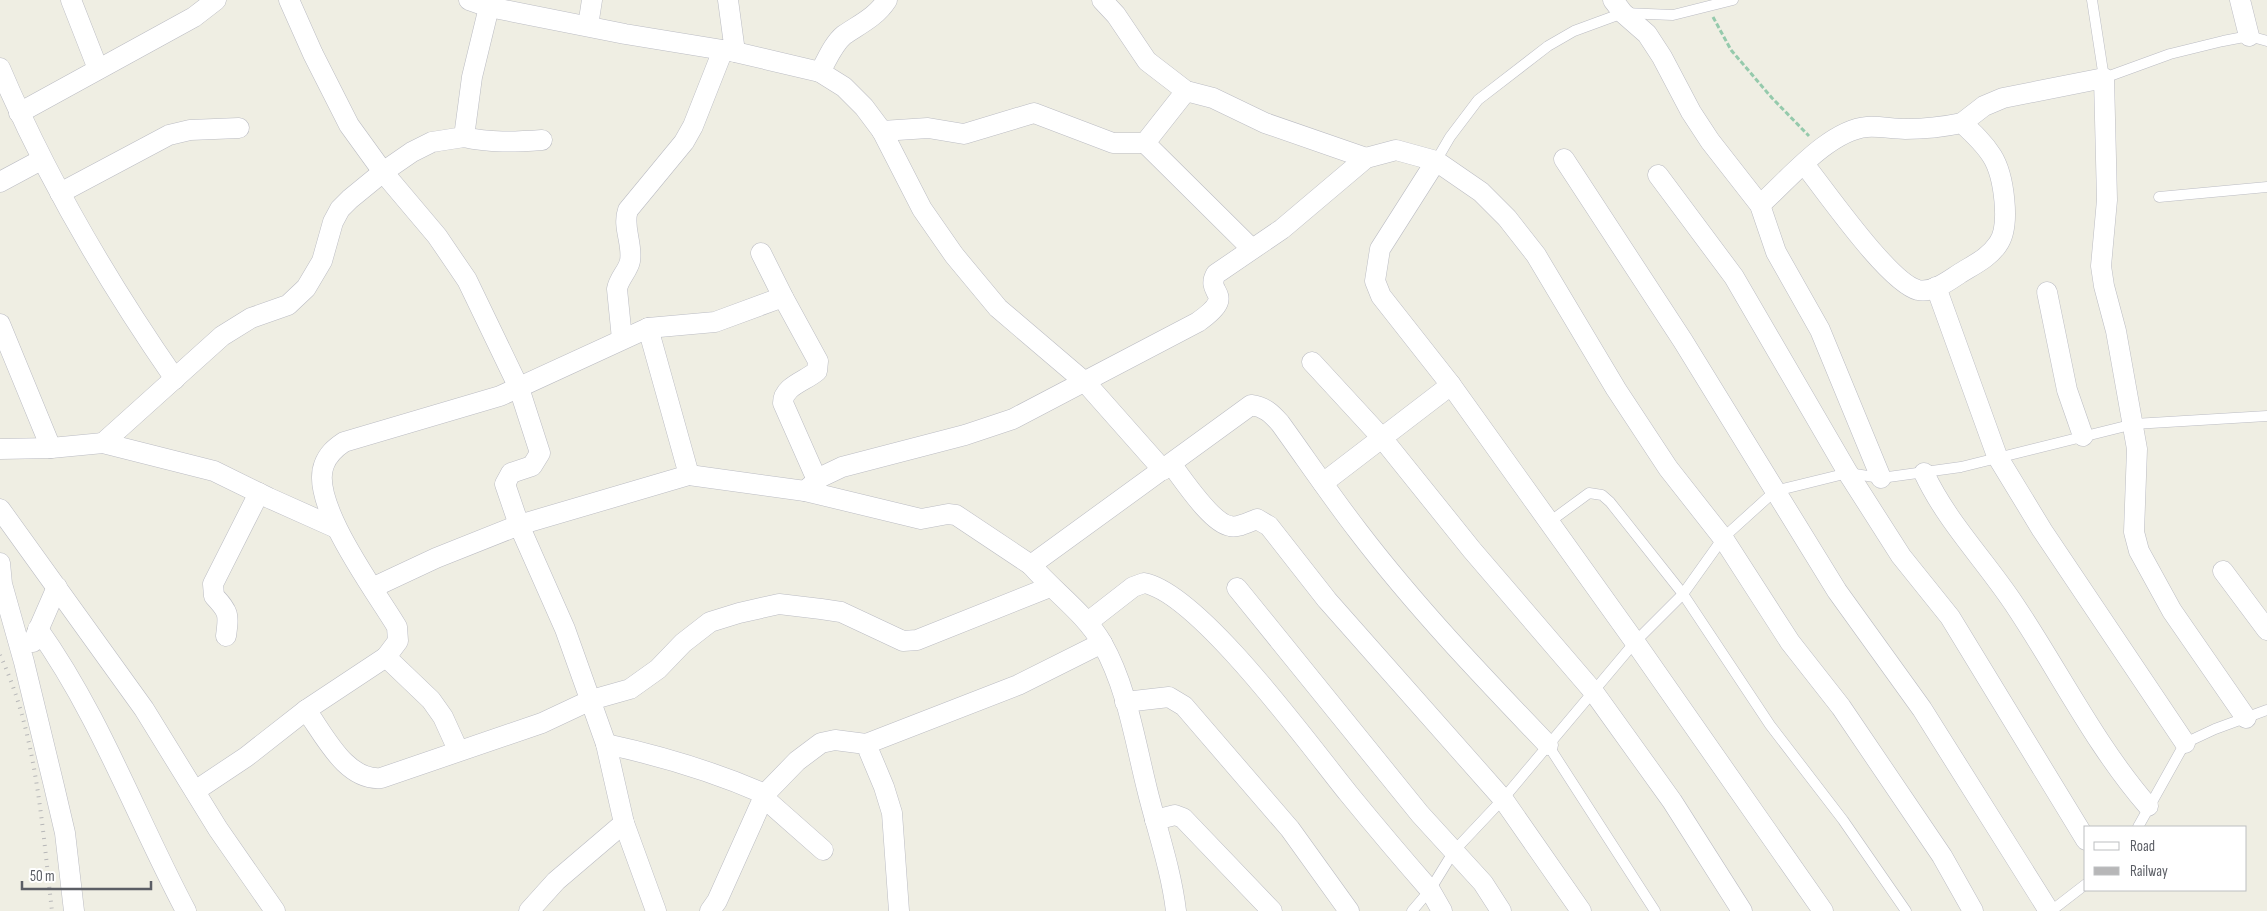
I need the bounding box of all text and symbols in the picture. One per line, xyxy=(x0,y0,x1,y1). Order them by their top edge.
legend xyxy=(2084,826,2247,891)
text: Road xyxy=(2130,837,2155,856)
scale bar xyxy=(22,858,151,890)
text: Railway xyxy=(2130,862,2168,881)
text: 50 m xyxy=(30,867,55,886)

